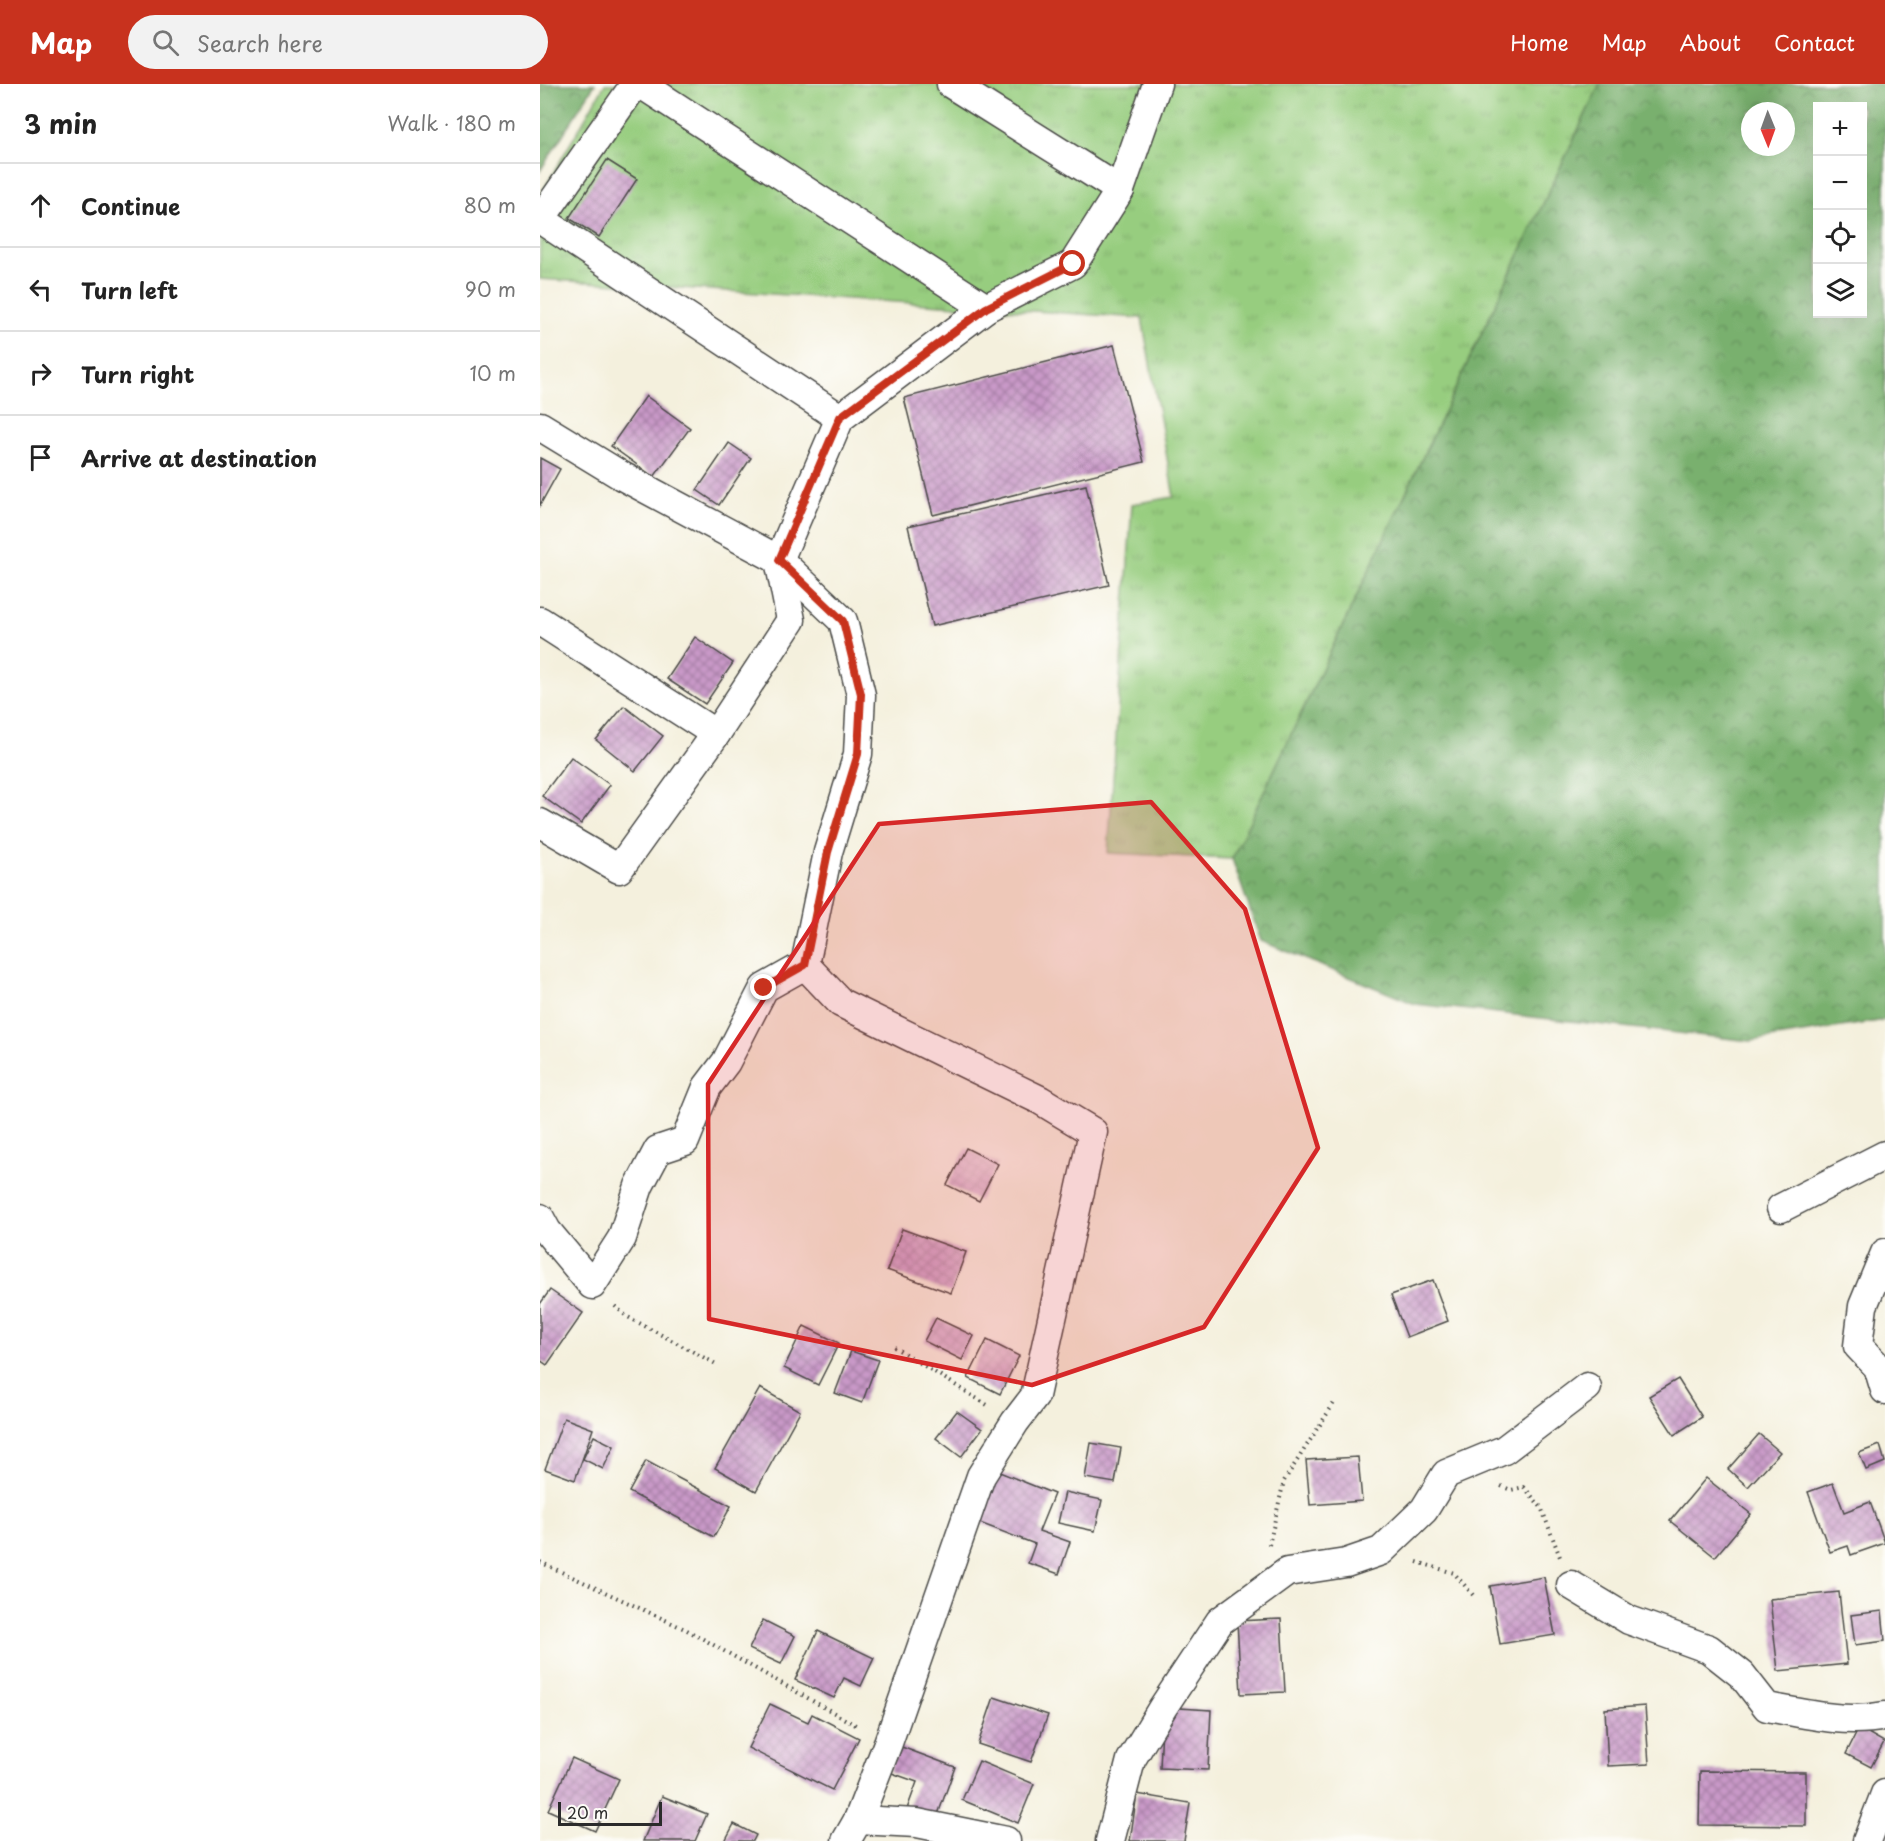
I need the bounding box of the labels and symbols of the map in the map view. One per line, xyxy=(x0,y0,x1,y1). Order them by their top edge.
north arrow xyxy=(1741,102,1795,156)
route start xyxy=(1059,250,1085,276)
route end xyxy=(750,974,776,1000)
scale bar xyxy=(558,1799,662,1826)

